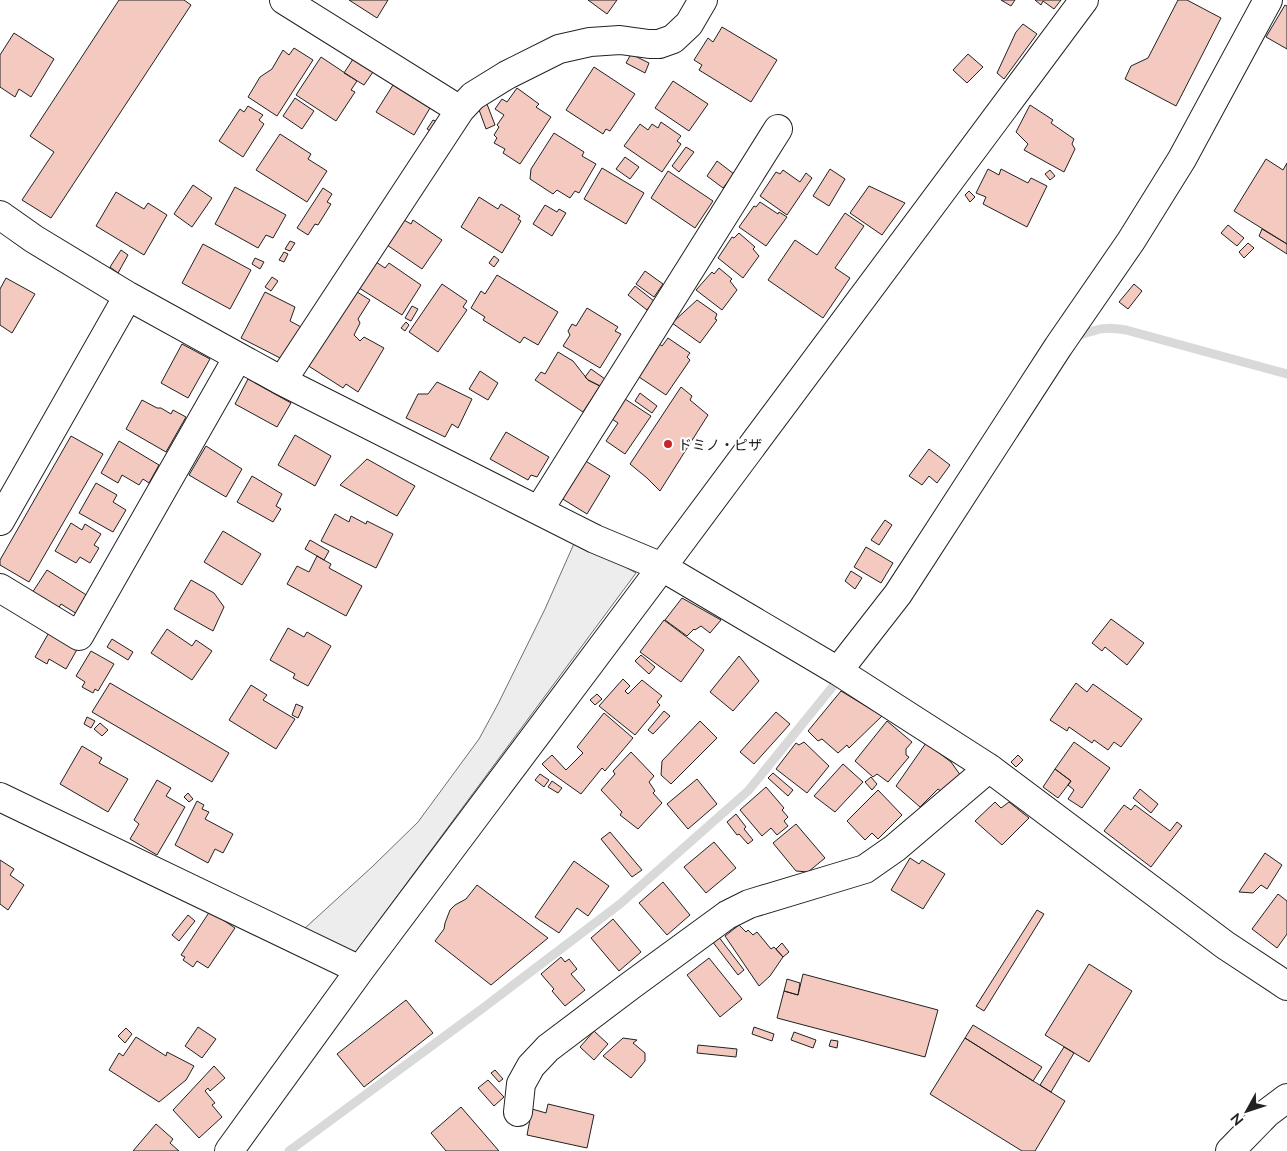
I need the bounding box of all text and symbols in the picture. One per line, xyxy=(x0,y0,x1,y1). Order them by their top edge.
place label: ドミノ・ピザ xyxy=(678,436,762,453)
marker: ドミノ・ピザ xyxy=(662,438,674,450)
north arrow xyxy=(1222,1086,1272,1136)
text: N xyxy=(1227,1110,1247,1129)

